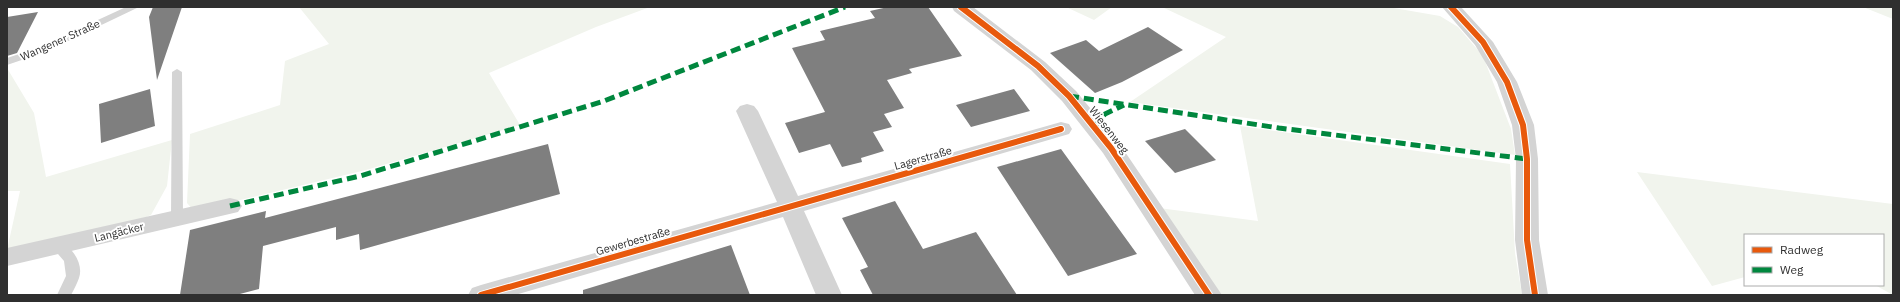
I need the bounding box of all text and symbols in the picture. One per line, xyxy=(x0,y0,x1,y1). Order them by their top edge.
street label: Wangener Straße xyxy=(18,16,102,64)
street label: Wiesenweg xyxy=(1086,103,1132,157)
street label: Lagerstraße xyxy=(893,143,953,173)
street label: Langäcker xyxy=(93,219,145,245)
street label: Gewerbestraße xyxy=(594,224,672,258)
legend xyxy=(1744,234,1884,286)
text: Radweg xyxy=(1780,242,1824,257)
text: Weg xyxy=(1780,262,1804,277)

